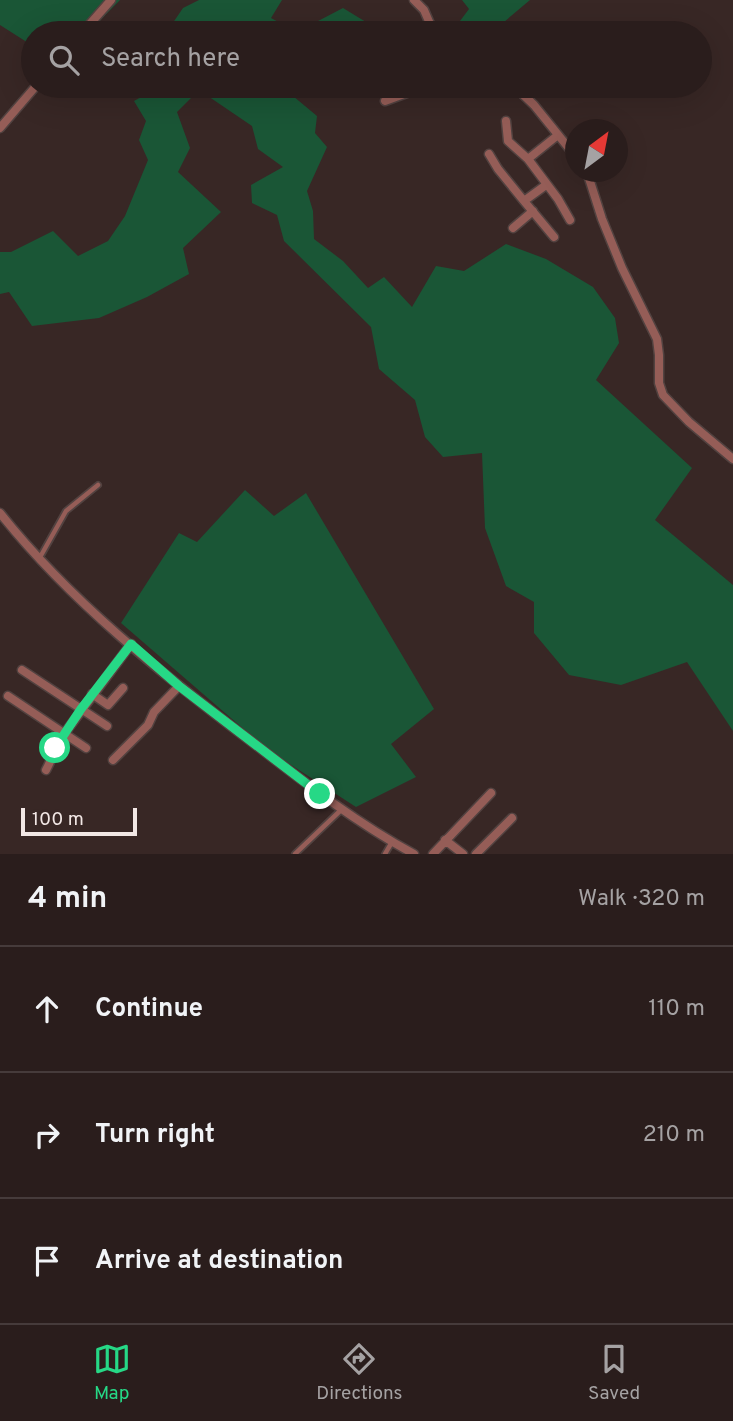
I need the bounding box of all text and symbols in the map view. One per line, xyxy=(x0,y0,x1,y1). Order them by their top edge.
search box xyxy=(21,21,712,98)
icon: search xyxy=(45,41,83,79)
text: Search here xyxy=(101,43,240,76)
north arrow xyxy=(565,119,628,182)
route start xyxy=(39,732,70,763)
route end xyxy=(304,778,335,809)
scale bar xyxy=(21,805,136,837)
text: 100 m xyxy=(32,808,84,832)
text: 4 min xyxy=(28,881,107,918)
text: Walk · 320 m xyxy=(578,885,705,914)
icon: ahead xyxy=(28,990,66,1028)
text: Continue xyxy=(95,993,203,1026)
text: 110 m xyxy=(648,995,705,1024)
icon: right xyxy=(28,1116,66,1154)
text: Turn right xyxy=(95,1119,215,1152)
text: 210 m xyxy=(643,1121,705,1150)
icon: arrive xyxy=(28,1242,66,1280)
text: Arrive at destination xyxy=(95,1245,343,1278)
tab: Map xyxy=(93,1340,131,1406)
tab: Directions xyxy=(316,1340,403,1406)
tab: Saved xyxy=(588,1340,640,1406)

